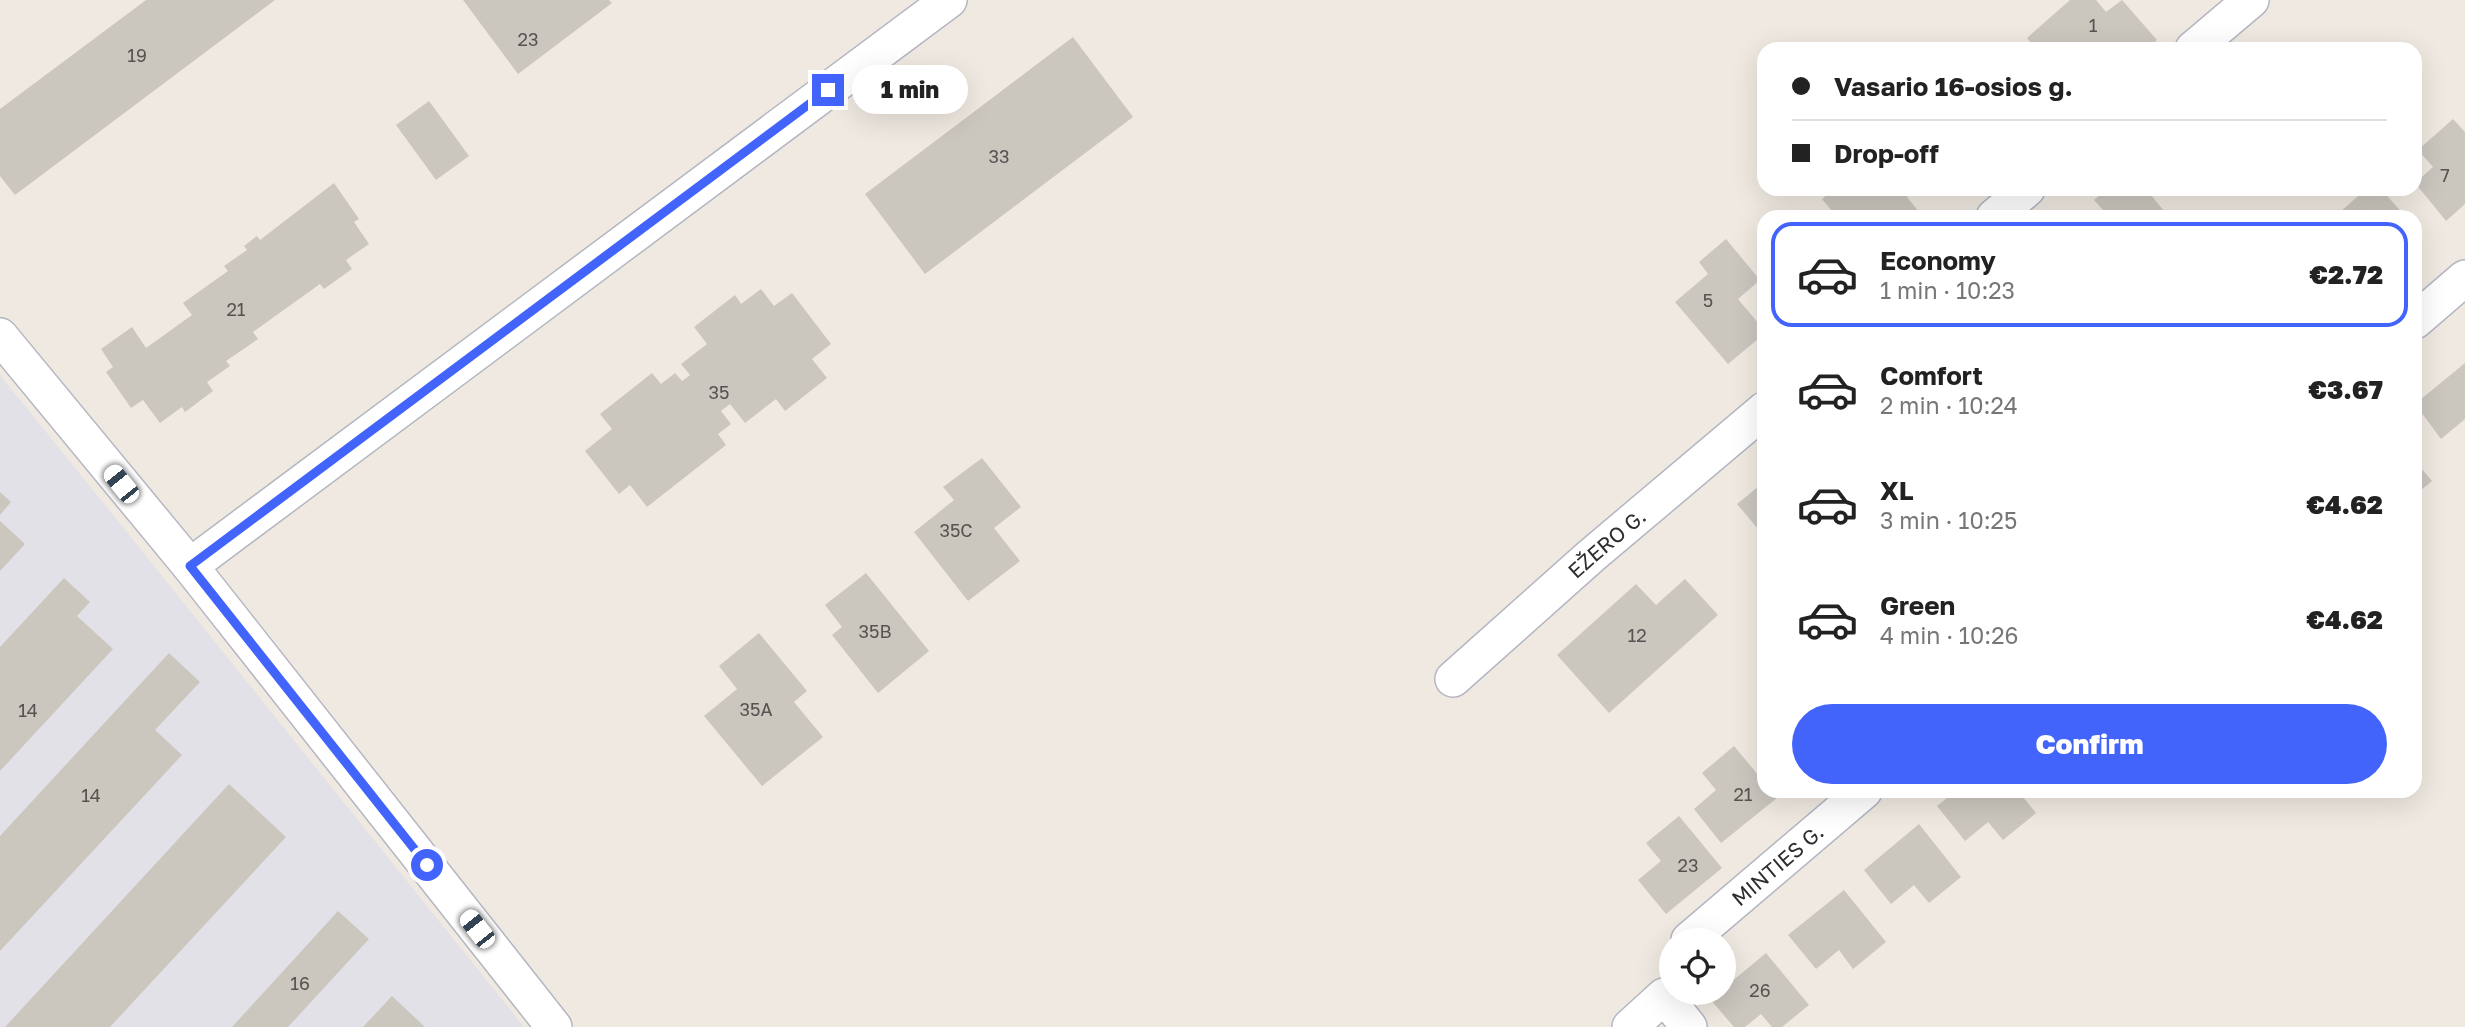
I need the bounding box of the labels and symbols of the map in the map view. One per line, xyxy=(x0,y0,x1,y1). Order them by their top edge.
house number: 1 xyxy=(2089,14,2098,36)
house number: 23 xyxy=(518,28,538,50)
house number: 19 xyxy=(127,44,147,66)
callout: 1 min xyxy=(852,66,968,114)
route end xyxy=(812,74,844,106)
house number: 33 xyxy=(988,145,1010,167)
house number: 7 xyxy=(2440,164,2450,186)
house number: 5 xyxy=(1703,289,1713,311)
house number: 21 xyxy=(226,298,246,320)
house number: 35 xyxy=(709,381,729,403)
car xyxy=(100,461,143,507)
street label: EŽERO G. xyxy=(1562,503,1651,584)
house number: 35C xyxy=(939,519,973,541)
house number: 35B xyxy=(858,620,892,642)
house number: 12 xyxy=(1627,624,1647,646)
house number: 35A xyxy=(739,698,773,720)
house number: 14 xyxy=(18,699,38,721)
house number: 21 xyxy=(1733,783,1753,805)
house number: 14 xyxy=(81,784,101,806)
street label: MINTIES G. xyxy=(1726,818,1829,911)
route start xyxy=(411,849,443,881)
house number: 23 xyxy=(1678,854,1698,876)
car xyxy=(456,906,499,952)
house number: 16 xyxy=(290,972,310,994)
house number: 26 xyxy=(1749,979,1771,1001)

